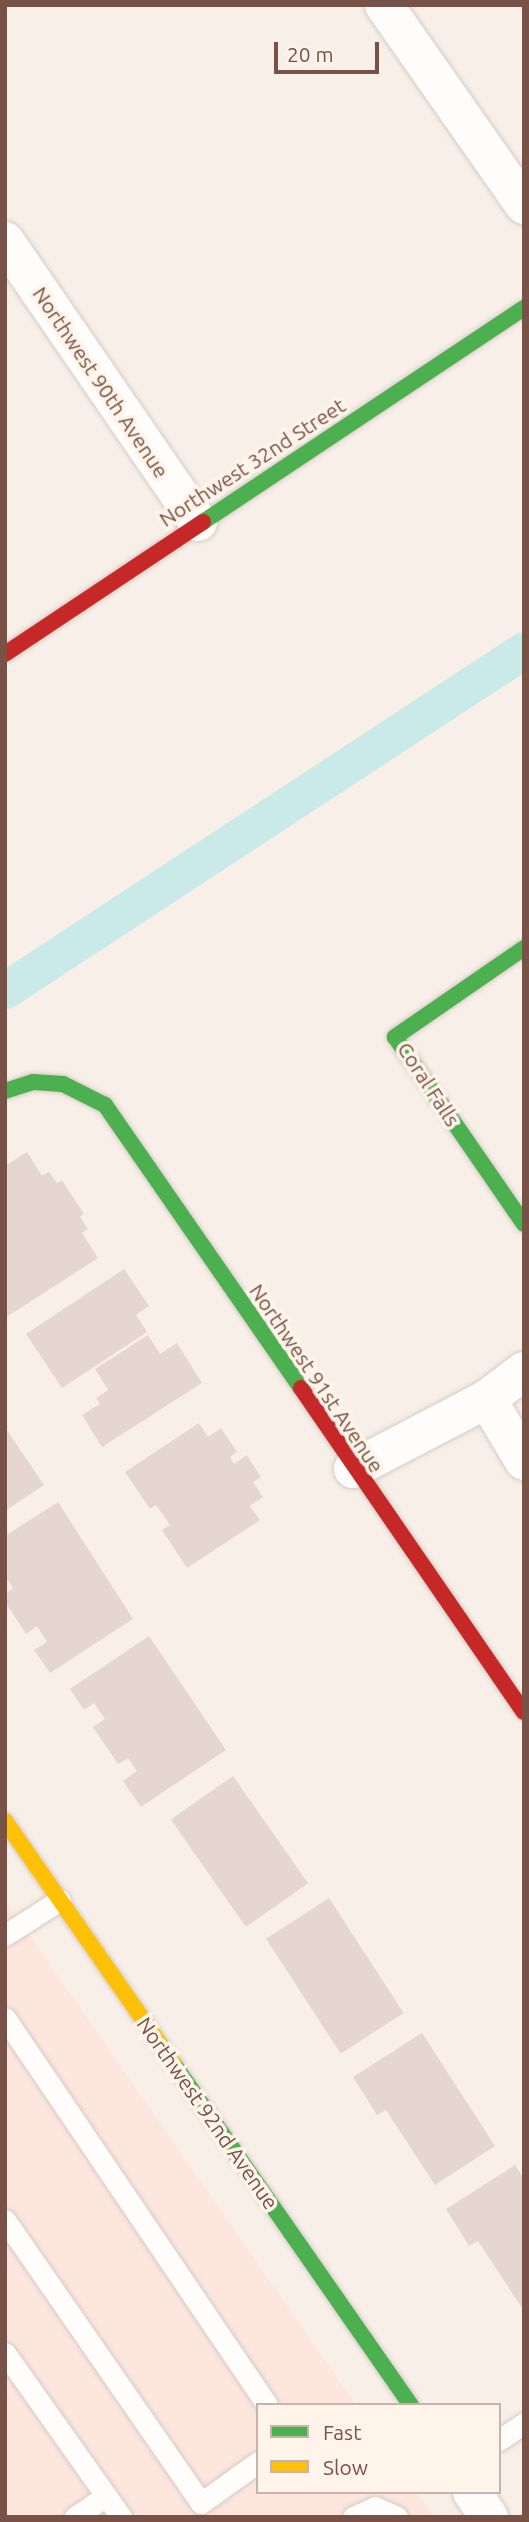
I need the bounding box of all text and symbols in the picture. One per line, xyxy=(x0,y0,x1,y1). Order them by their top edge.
scale bar xyxy=(277,28,382,72)
text: 20 m xyxy=(287,42,334,66)
street label: Northwest 90th Avenue xyxy=(28,282,174,482)
street label: Northwest 32nd Street xyxy=(154,392,350,532)
street label: Coral Falls xyxy=(392,1037,466,1131)
street label: Northwest 91st Avenue xyxy=(244,1279,390,1477)
street label: Northwest 92nd Avenue xyxy=(132,2012,284,2214)
legend xyxy=(256,2403,501,2494)
text: Fast xyxy=(323,2420,361,2444)
text: Slow xyxy=(323,2455,368,2479)

